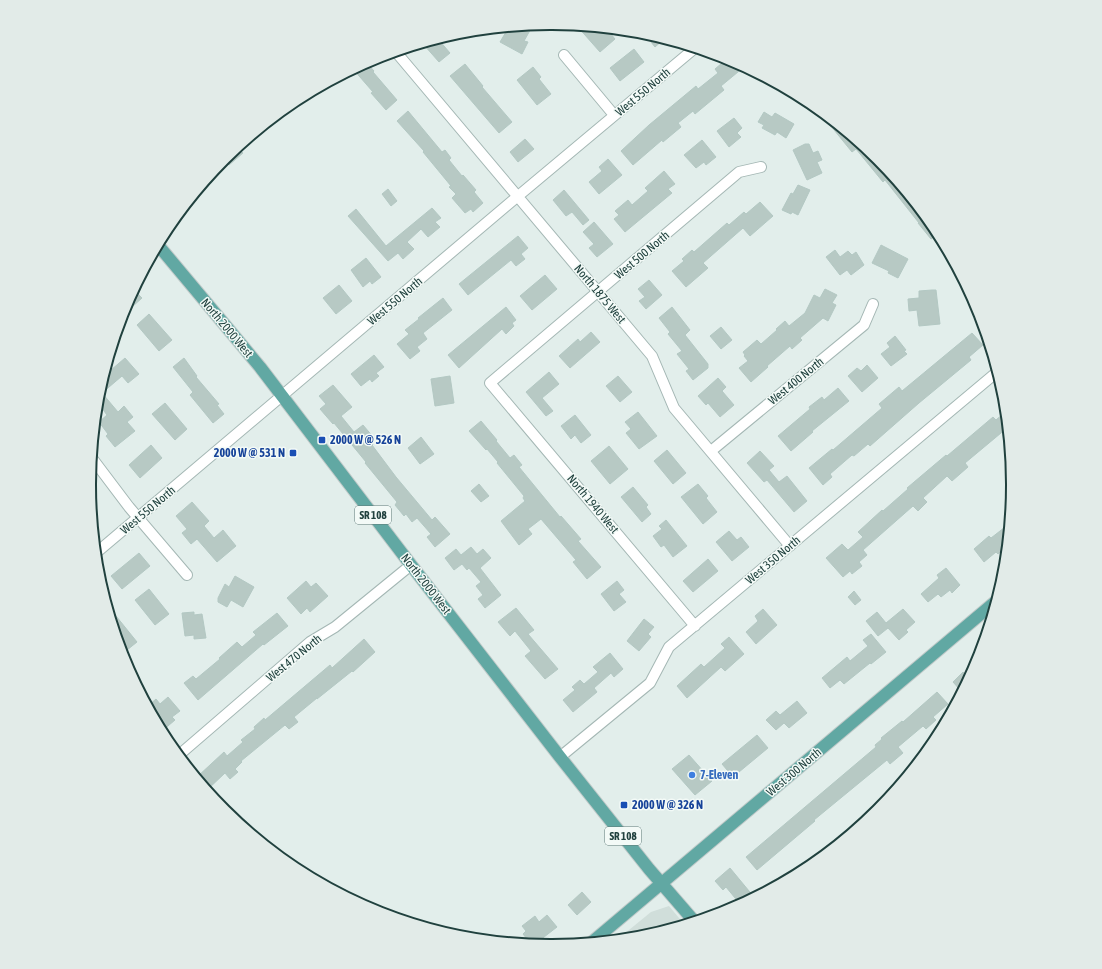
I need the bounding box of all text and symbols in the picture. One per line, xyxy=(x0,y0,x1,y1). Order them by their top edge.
street label: West 550 North xyxy=(613,65,673,119)
street label: West 500 North xyxy=(612,228,672,282)
street label: North 1875 West xyxy=(571,262,629,327)
street label: West 550 North xyxy=(365,274,425,328)
street label: North 2000 West xyxy=(198,296,256,361)
street label: West 400 North xyxy=(766,354,826,408)
place label: 2000 W @ 526 N xyxy=(330,433,401,447)
marker: 2000 W @ 526 N xyxy=(317,435,327,445)
place label: 2000 W @ 531 N xyxy=(214,446,285,460)
marker: 2000 W @ 531 N xyxy=(288,448,298,458)
street label: North 1940 West xyxy=(564,472,622,537)
street label: West 550 North xyxy=(118,483,178,537)
road number: SR 108 xyxy=(355,506,391,524)
street label: West 350 North xyxy=(743,533,803,587)
street label: North 2000 West xyxy=(398,551,454,617)
street label: West 470 North xyxy=(264,631,324,685)
street label: West 300 North xyxy=(764,745,824,799)
place label: 7-Eleven xyxy=(700,768,738,782)
marker: 7-Eleven xyxy=(687,770,697,780)
place label: 2000 W @ 326 N xyxy=(632,798,703,812)
marker: 2000 W @ 326 N xyxy=(619,800,629,810)
road number: SR 108 xyxy=(605,827,641,845)

